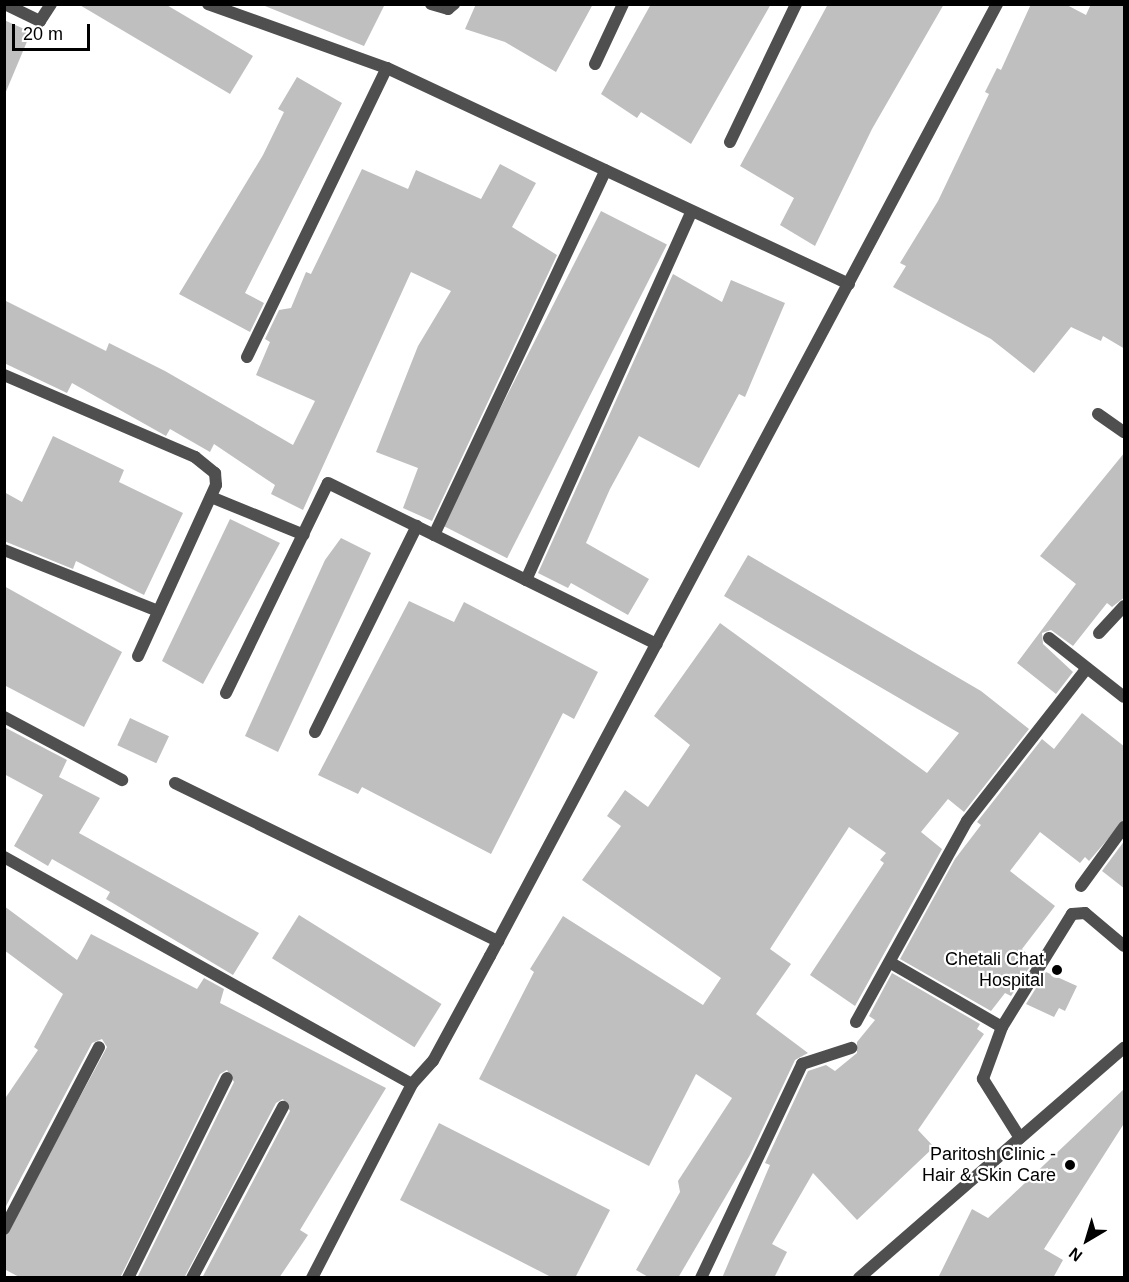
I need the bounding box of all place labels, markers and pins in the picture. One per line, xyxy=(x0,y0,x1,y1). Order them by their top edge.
place label: Chetali Chat Hospital xyxy=(945,949,1044,992)
marker: Chetali Chat Hospital xyxy=(1048,961,1066,979)
place label: Paritosh Clinic - Hair & Skin Care xyxy=(922,1144,1056,1186)
marker: Paritosh Clinic - Hair & Skin Care xyxy=(1061,1156,1079,1174)

